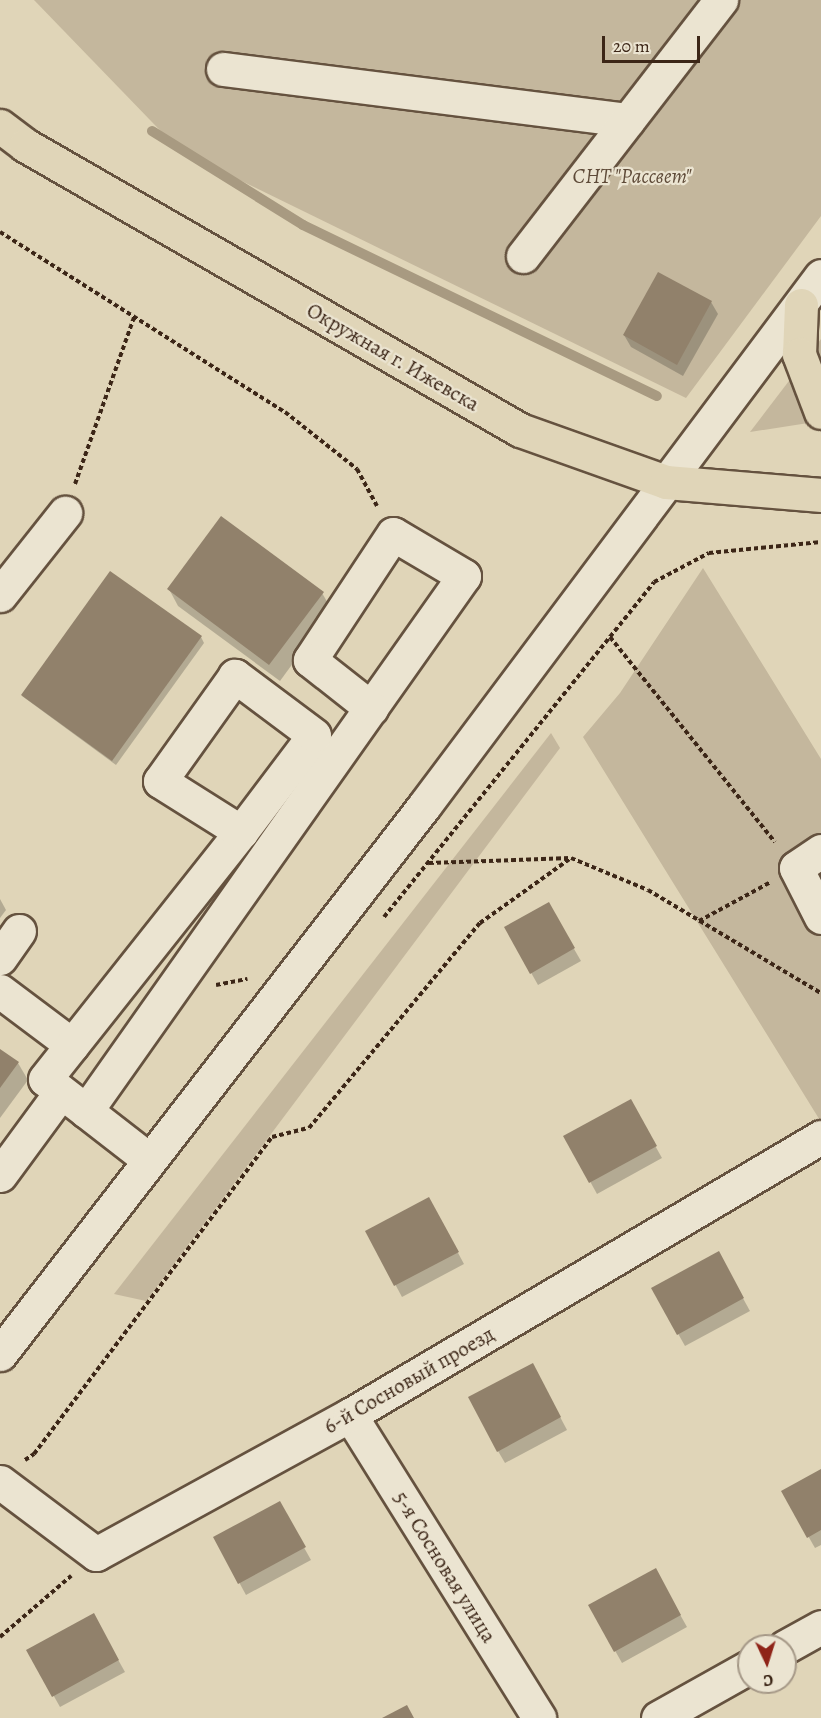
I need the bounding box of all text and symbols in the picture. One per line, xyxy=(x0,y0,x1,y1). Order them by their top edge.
scale bar xyxy=(605,24,702,62)
text: 20 m xyxy=(613,34,650,58)
park label: СНТ "Рассвет" xyxy=(573,163,691,189)
street label: Окружная г. Ижевска xyxy=(302,297,484,417)
street label: 6-й Сосновый проезд xyxy=(319,1321,499,1439)
street label: 5-я Сосновая улица xyxy=(388,1487,502,1647)
north arrow xyxy=(737,1634,797,1694)
text: С xyxy=(762,1669,774,1691)

